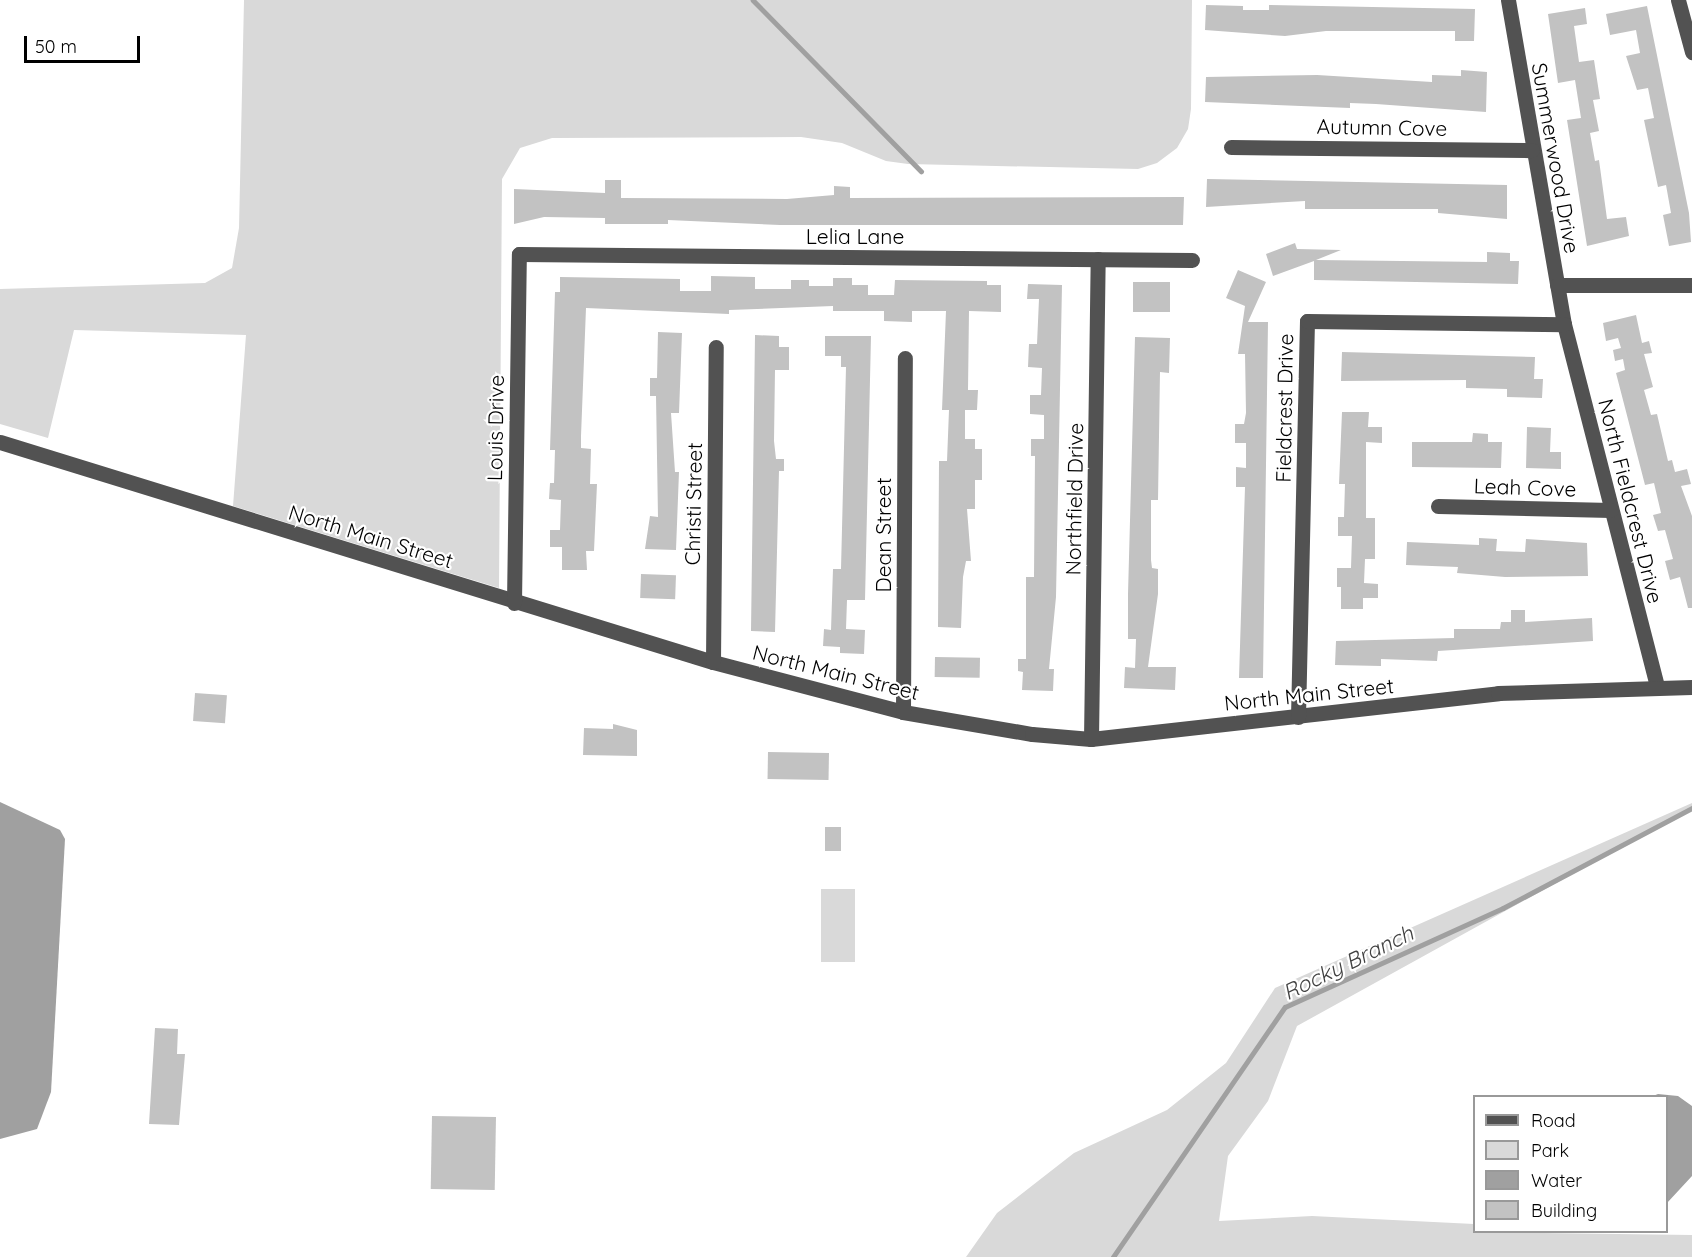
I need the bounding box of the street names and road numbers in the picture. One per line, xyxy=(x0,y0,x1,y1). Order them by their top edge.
street label: Summerwood Drive xyxy=(1527,61,1585,255)
street label: Autumn Cove xyxy=(1317,113,1447,141)
street label: Lelia Lane xyxy=(806,223,904,249)
street label: Fieldcrest Drive xyxy=(1270,333,1298,483)
street label: Louis Drive xyxy=(481,375,509,481)
street label: North Fieldcrest Drive xyxy=(1593,396,1669,606)
street label: Northfield Drive xyxy=(1060,422,1088,576)
street label: Christi Street xyxy=(679,442,707,566)
street label: Leah Cove xyxy=(1473,473,1577,501)
street label: Dean Street xyxy=(870,477,896,593)
street label: North Main Street xyxy=(286,499,456,573)
street label: North Main Street xyxy=(750,639,922,705)
street label: North Main Street xyxy=(1223,673,1395,715)

